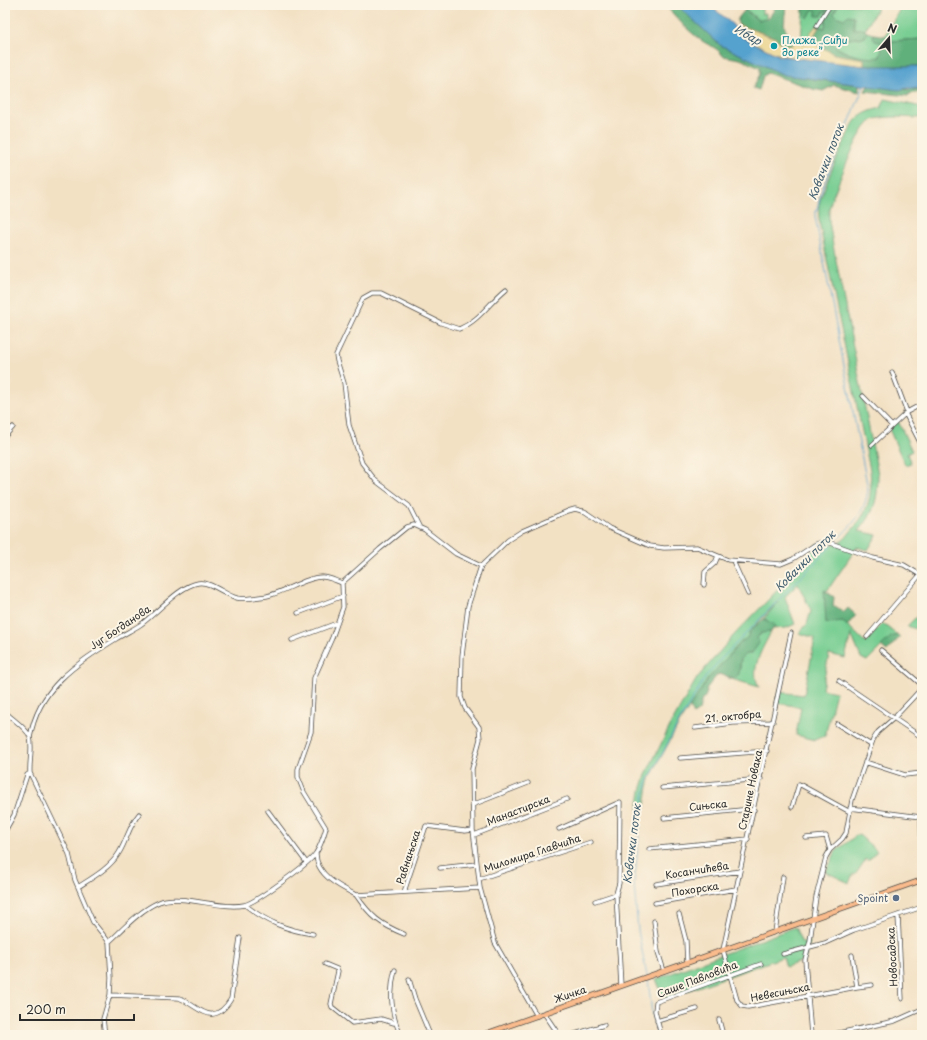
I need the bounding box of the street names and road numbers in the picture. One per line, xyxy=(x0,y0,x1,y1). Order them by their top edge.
street label: Југ Богданова xyxy=(86,600,154,652)
street label: 21. октобра xyxy=(704,705,763,725)
street label: Старине Новака xyxy=(734,748,765,831)
street label: Манастирска xyxy=(484,790,552,828)
street label: Сињска xyxy=(688,795,729,814)
street label: Равнањска xyxy=(392,827,424,886)
street label: Миломира Главчића xyxy=(481,830,583,875)
street label: Косанчићева xyxy=(664,857,730,882)
street label: Похорска xyxy=(670,877,720,900)
street label: Новосадска xyxy=(882,926,901,987)
street label: Саше Павловића xyxy=(655,956,740,1001)
street label: Невесињска xyxy=(749,978,812,1005)
street label: Жичка xyxy=(552,981,589,1006)

